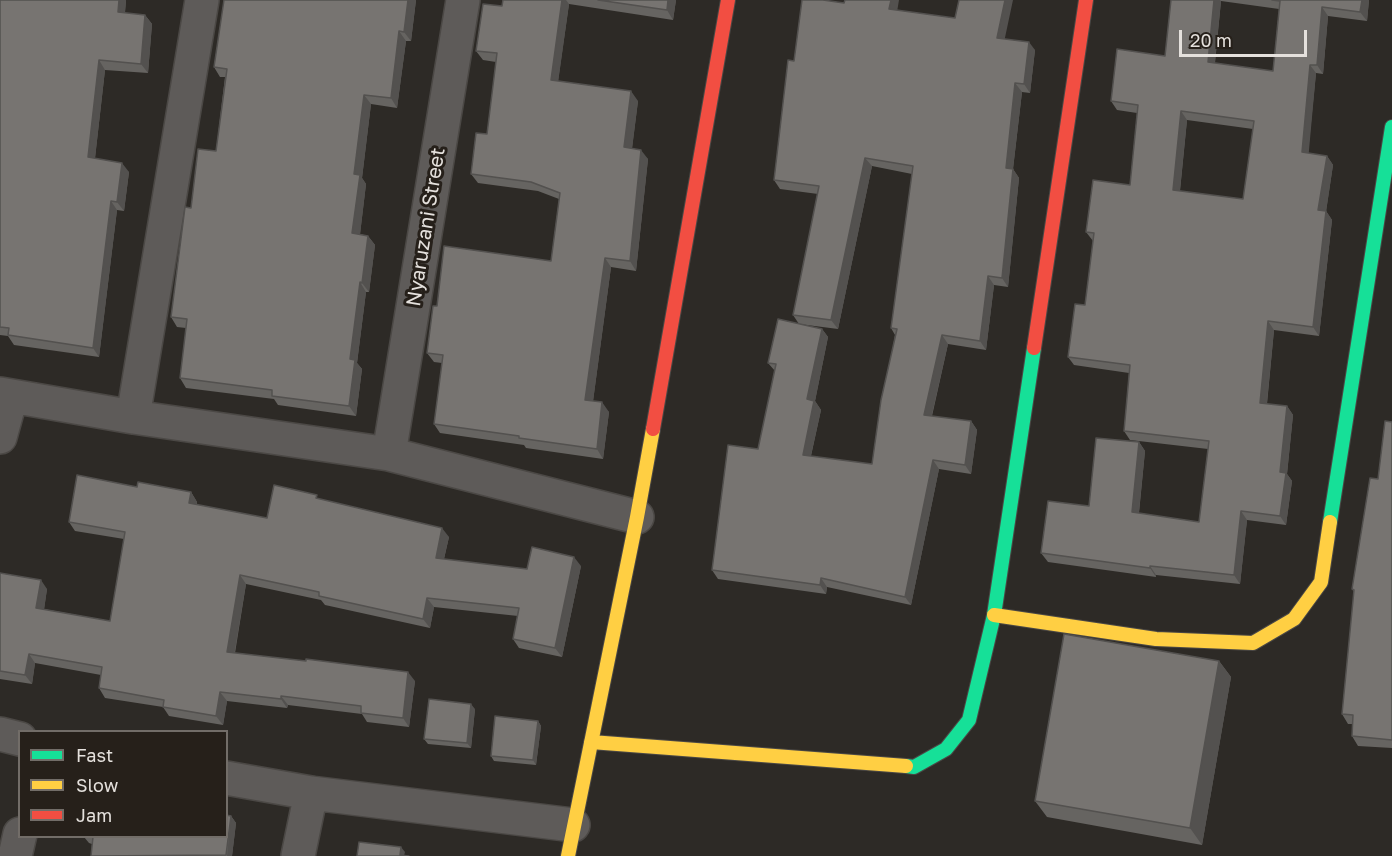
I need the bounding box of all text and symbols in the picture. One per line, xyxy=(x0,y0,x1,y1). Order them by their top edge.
scale bar xyxy=(1182,18,1310,56)
text: 20 m xyxy=(1190,29,1232,51)
street label: Nyaruzani Street xyxy=(402,146,450,308)
legend xyxy=(18,730,228,838)
text: Fast xyxy=(76,744,113,766)
text: Slow xyxy=(76,774,118,796)
text: Jam xyxy=(76,804,112,826)

